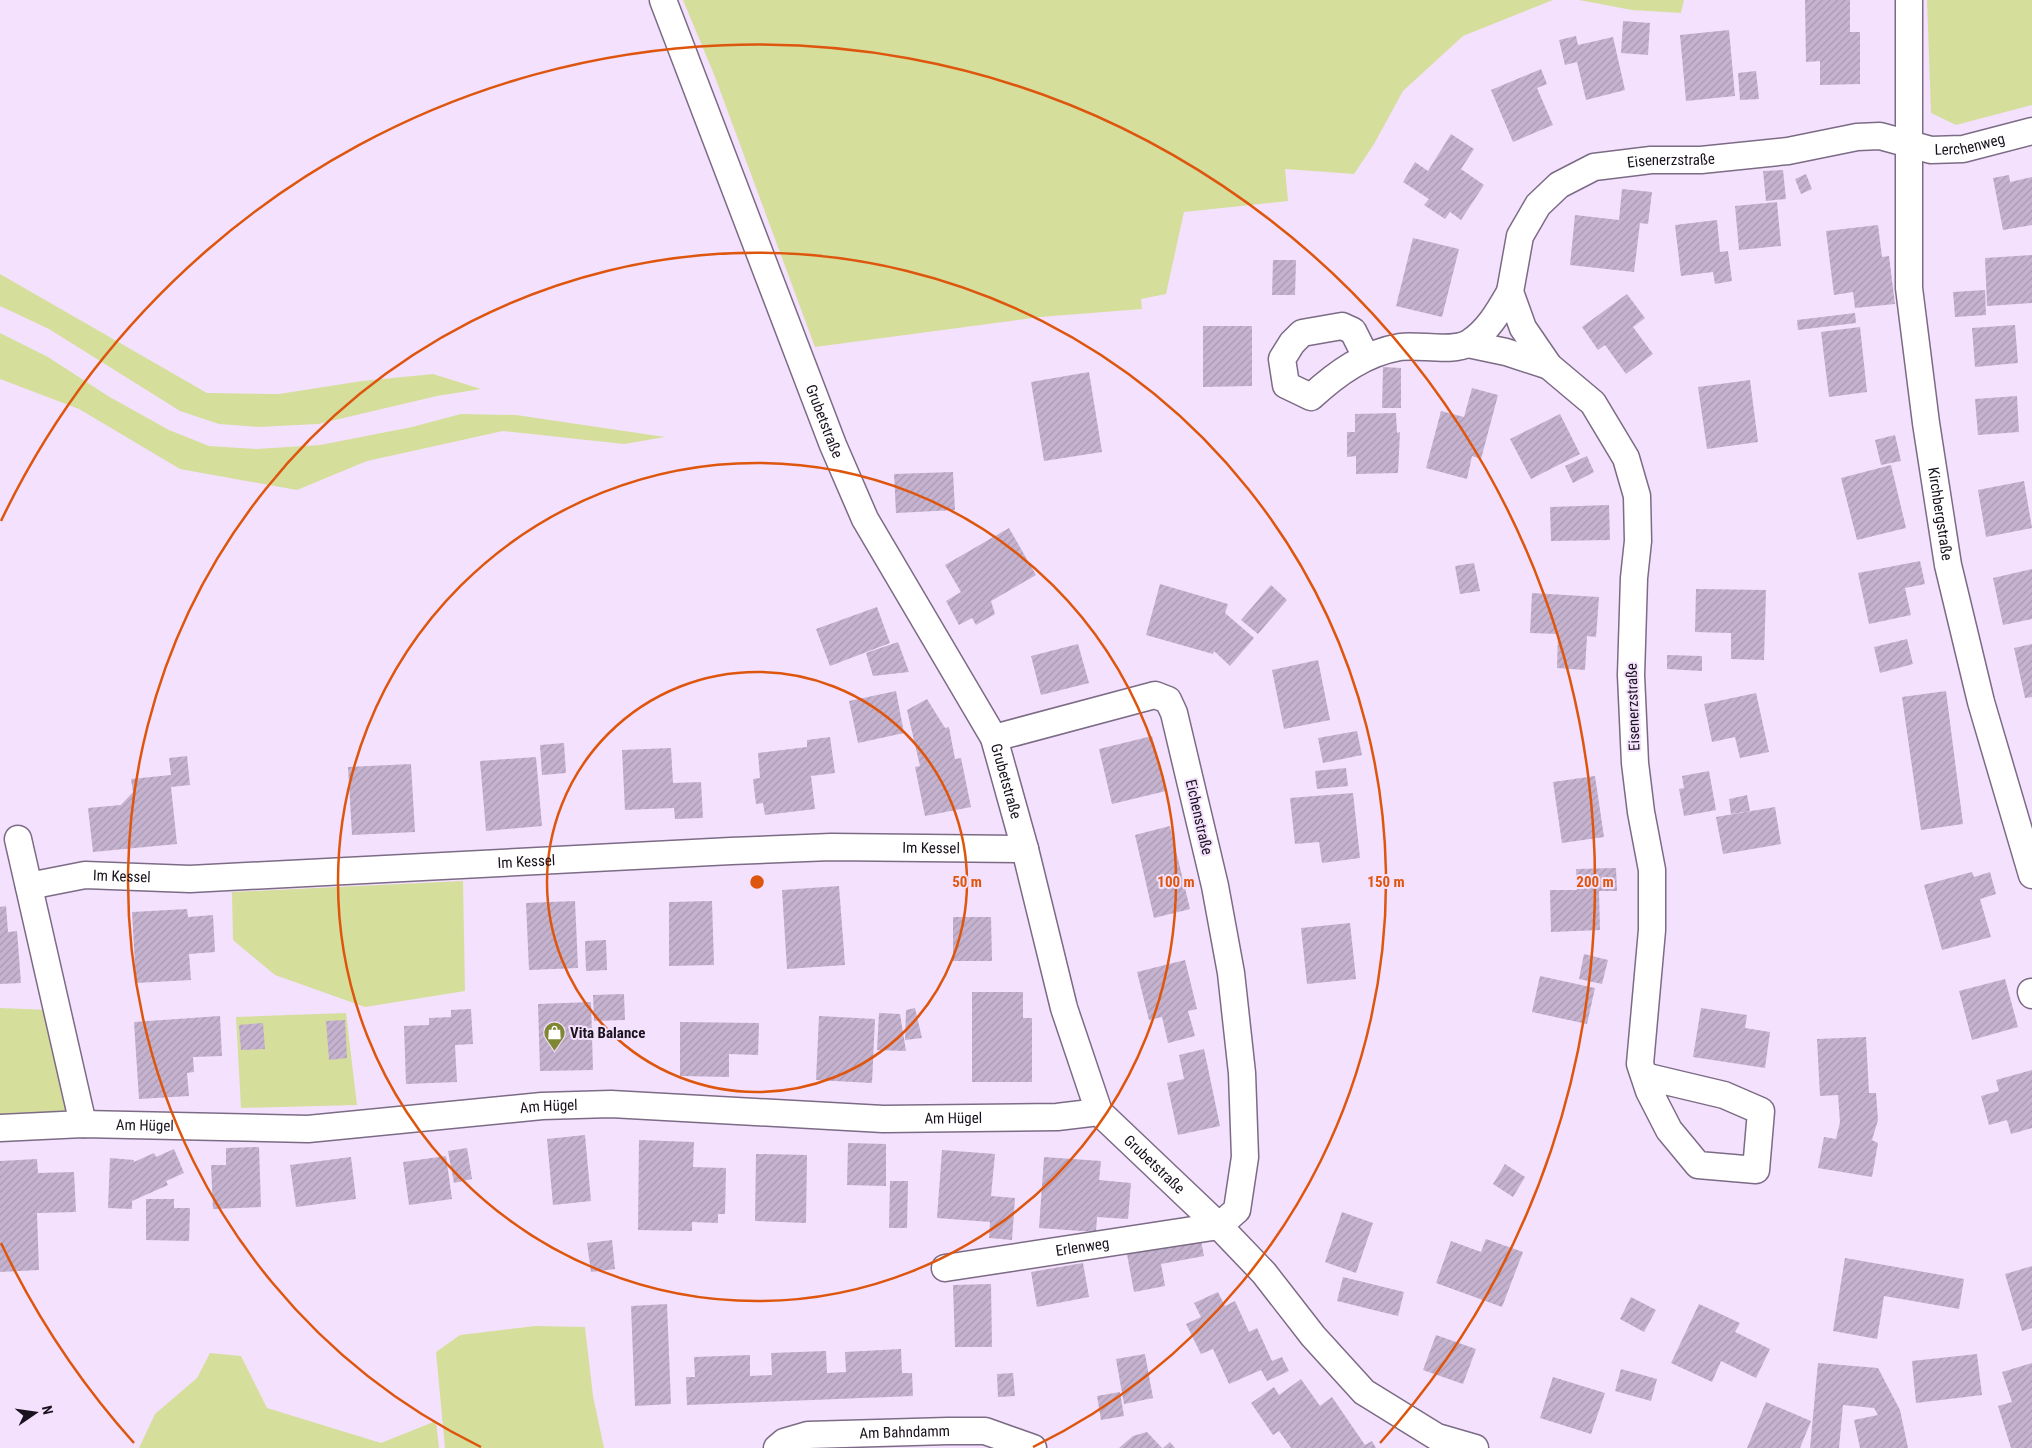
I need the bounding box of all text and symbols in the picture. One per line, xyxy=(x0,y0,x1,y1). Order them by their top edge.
street label: Lerchenweg xyxy=(1934,129,2007,159)
street label: Eisenerzstraße xyxy=(1626,150,1716,172)
street label: Grubetstraße xyxy=(802,382,847,461)
street label: Kirchbergstraße xyxy=(1924,466,1956,562)
street label: Eisenerzstraße xyxy=(1622,663,1644,751)
street label: Grubetstraße xyxy=(987,742,1025,821)
street label: Eichenstraße xyxy=(1182,777,1216,857)
street label: Im Kessel xyxy=(902,839,960,857)
street label: Im Kessel xyxy=(497,851,556,872)
street label: Im Kessel xyxy=(93,866,151,886)
centre of rings xyxy=(748,873,766,891)
text: 50 m xyxy=(952,873,982,891)
text: 100 m xyxy=(1157,873,1195,891)
text: 150 m xyxy=(1367,873,1405,891)
text: 200 m xyxy=(1576,873,1614,891)
shop icon: Vita Balance xyxy=(542,1021,566,1052)
place label: Vita Balance xyxy=(570,1024,645,1042)
street label: Am Hügel xyxy=(519,1096,578,1117)
street label: Am Hügel xyxy=(924,1109,982,1128)
street label: Am Hügel xyxy=(116,1116,174,1135)
street label: Grubetstraße xyxy=(1120,1131,1188,1198)
street label: Erlenweg xyxy=(1054,1234,1110,1260)
north arrow xyxy=(10,1388,60,1438)
text: N xyxy=(39,1404,56,1416)
street label: Am Bahndamm xyxy=(859,1422,950,1443)

